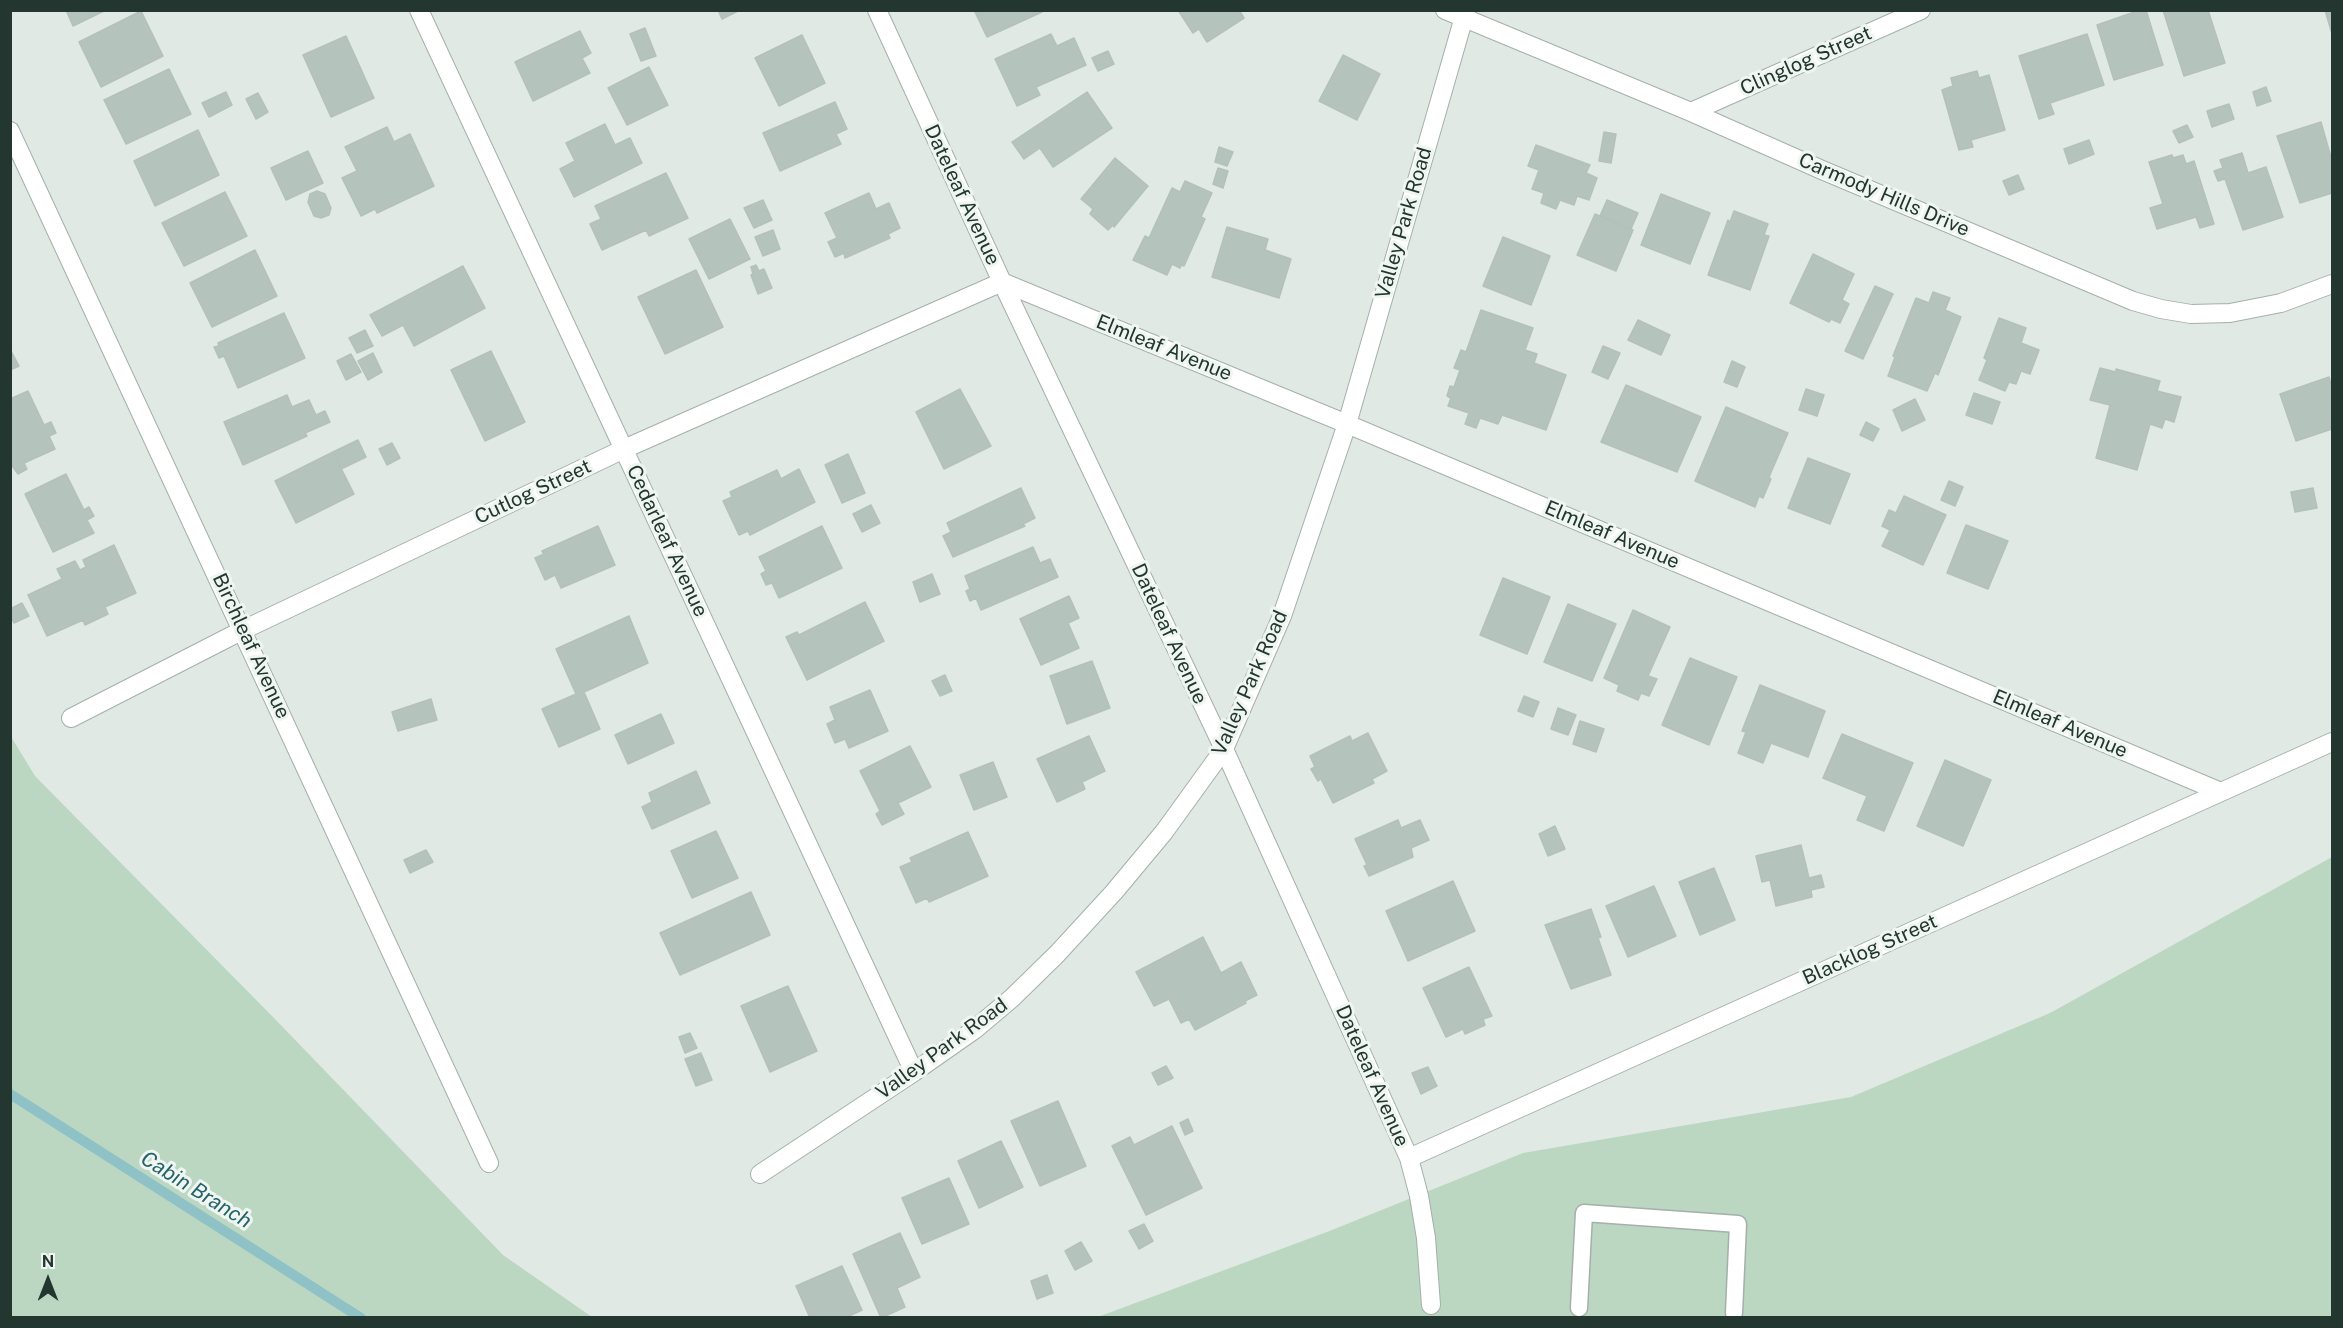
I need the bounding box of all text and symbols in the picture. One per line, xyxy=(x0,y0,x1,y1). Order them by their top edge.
street label: Clinglog Street xyxy=(1737,21,1875,101)
street label: Dateleaf Avenue xyxy=(919,121,1005,269)
street label: Valley Park Road xyxy=(1371,144,1437,302)
street label: Carmody Hills Drive xyxy=(1795,148,1973,242)
street label: Elmleaf Avenue xyxy=(1093,310,1235,386)
street label: Cutlog Street xyxy=(471,455,595,529)
street label: Cedarleaf Avenue xyxy=(621,461,713,621)
street label: Elmleaf Avenue xyxy=(1541,496,1683,574)
street label: Dateleaf Avenue xyxy=(1126,560,1212,708)
street label: Birchleaf Avenue xyxy=(207,570,295,722)
street label: Valley Park Road xyxy=(1207,607,1293,759)
street label: Elmleaf Avenue xyxy=(1989,685,2131,763)
street label: Blacklog Street xyxy=(1799,910,1941,990)
street label: Valley Park Road xyxy=(872,993,1012,1105)
street label: Dateleaf Avenue xyxy=(1330,1002,1414,1150)
water label: Cabin Branch xyxy=(136,1146,256,1234)
north arrow xyxy=(18,1250,78,1310)
text: N xyxy=(42,1252,54,1271)

